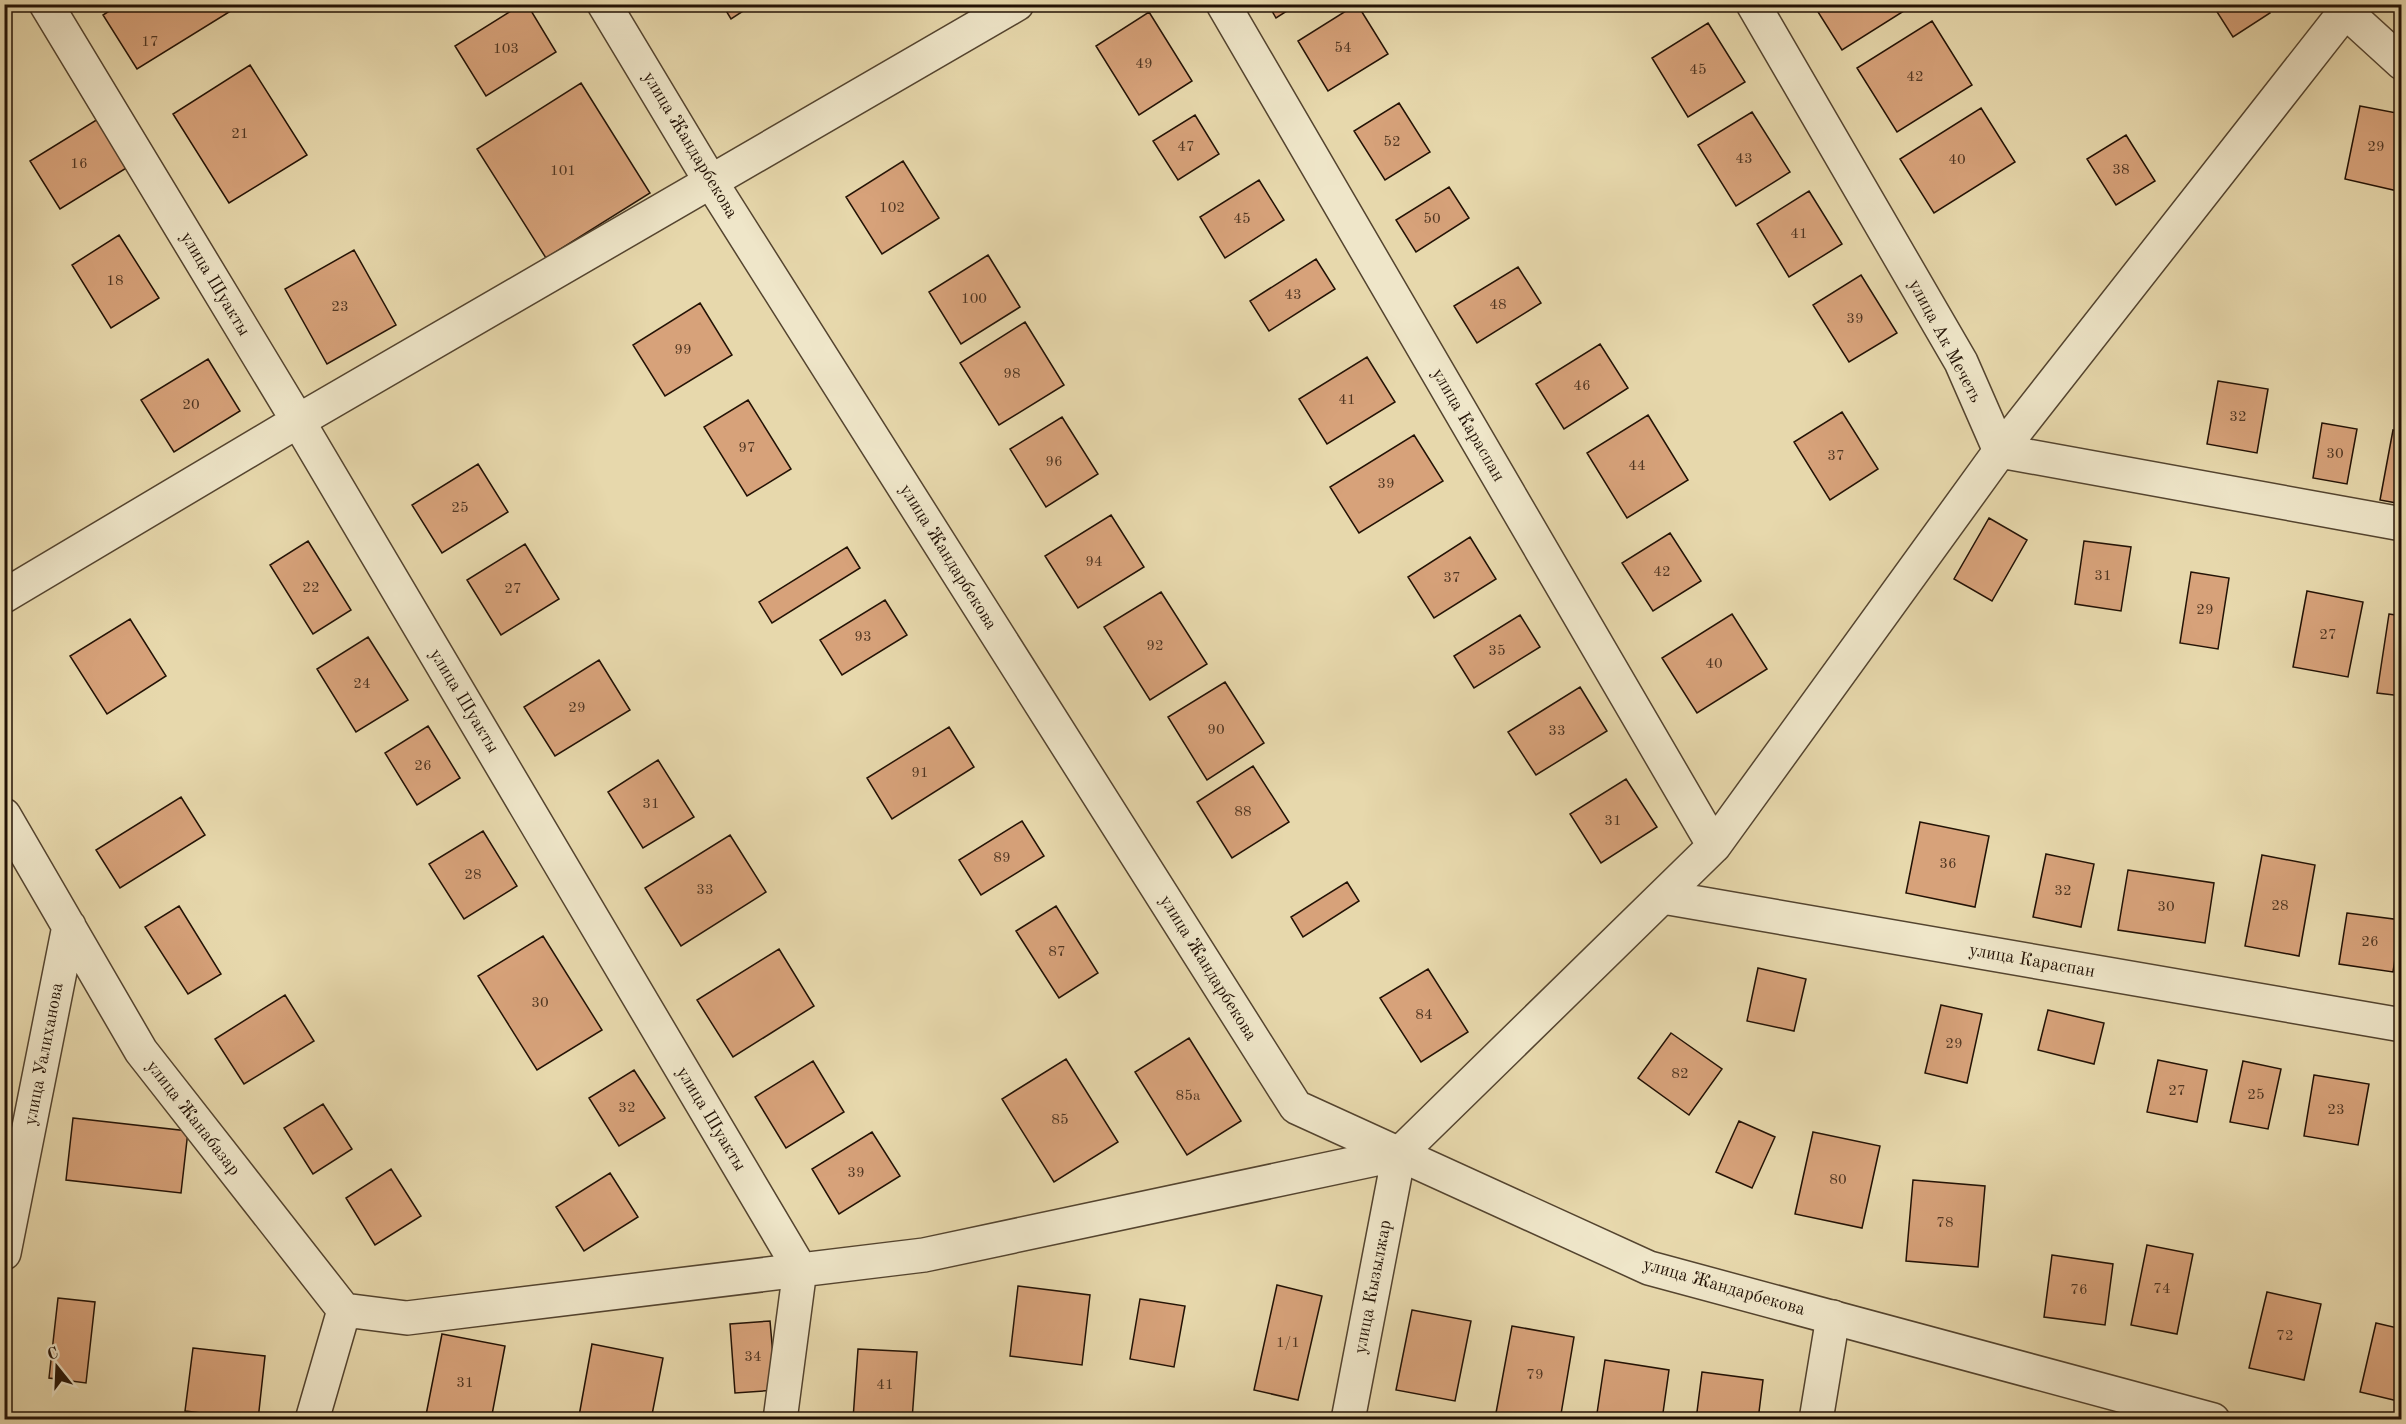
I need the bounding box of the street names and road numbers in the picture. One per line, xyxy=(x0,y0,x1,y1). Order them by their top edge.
street label: улица Жандарбекова xyxy=(639,68,741,222)
street label: улица Шуакты xyxy=(177,229,253,339)
street label: улица Ак Мечеть xyxy=(1905,277,1985,405)
street label: улица Караспан xyxy=(1428,365,1508,485)
street label: улица Жандарбекова xyxy=(896,481,1000,633)
street label: улица Шуакты xyxy=(426,646,502,756)
street label: улица Жандарбекова xyxy=(1156,892,1260,1044)
street label: улица Караспан xyxy=(1968,941,2097,981)
street label: улица Уалиханова xyxy=(21,981,67,1127)
street label: улица Жанабазар xyxy=(143,1057,243,1179)
street label: улица Шуакты xyxy=(673,1064,749,1174)
street label: улица Кызылжар xyxy=(1351,1219,1395,1355)
street label: улица Жандарбекова xyxy=(1641,1255,1807,1319)

